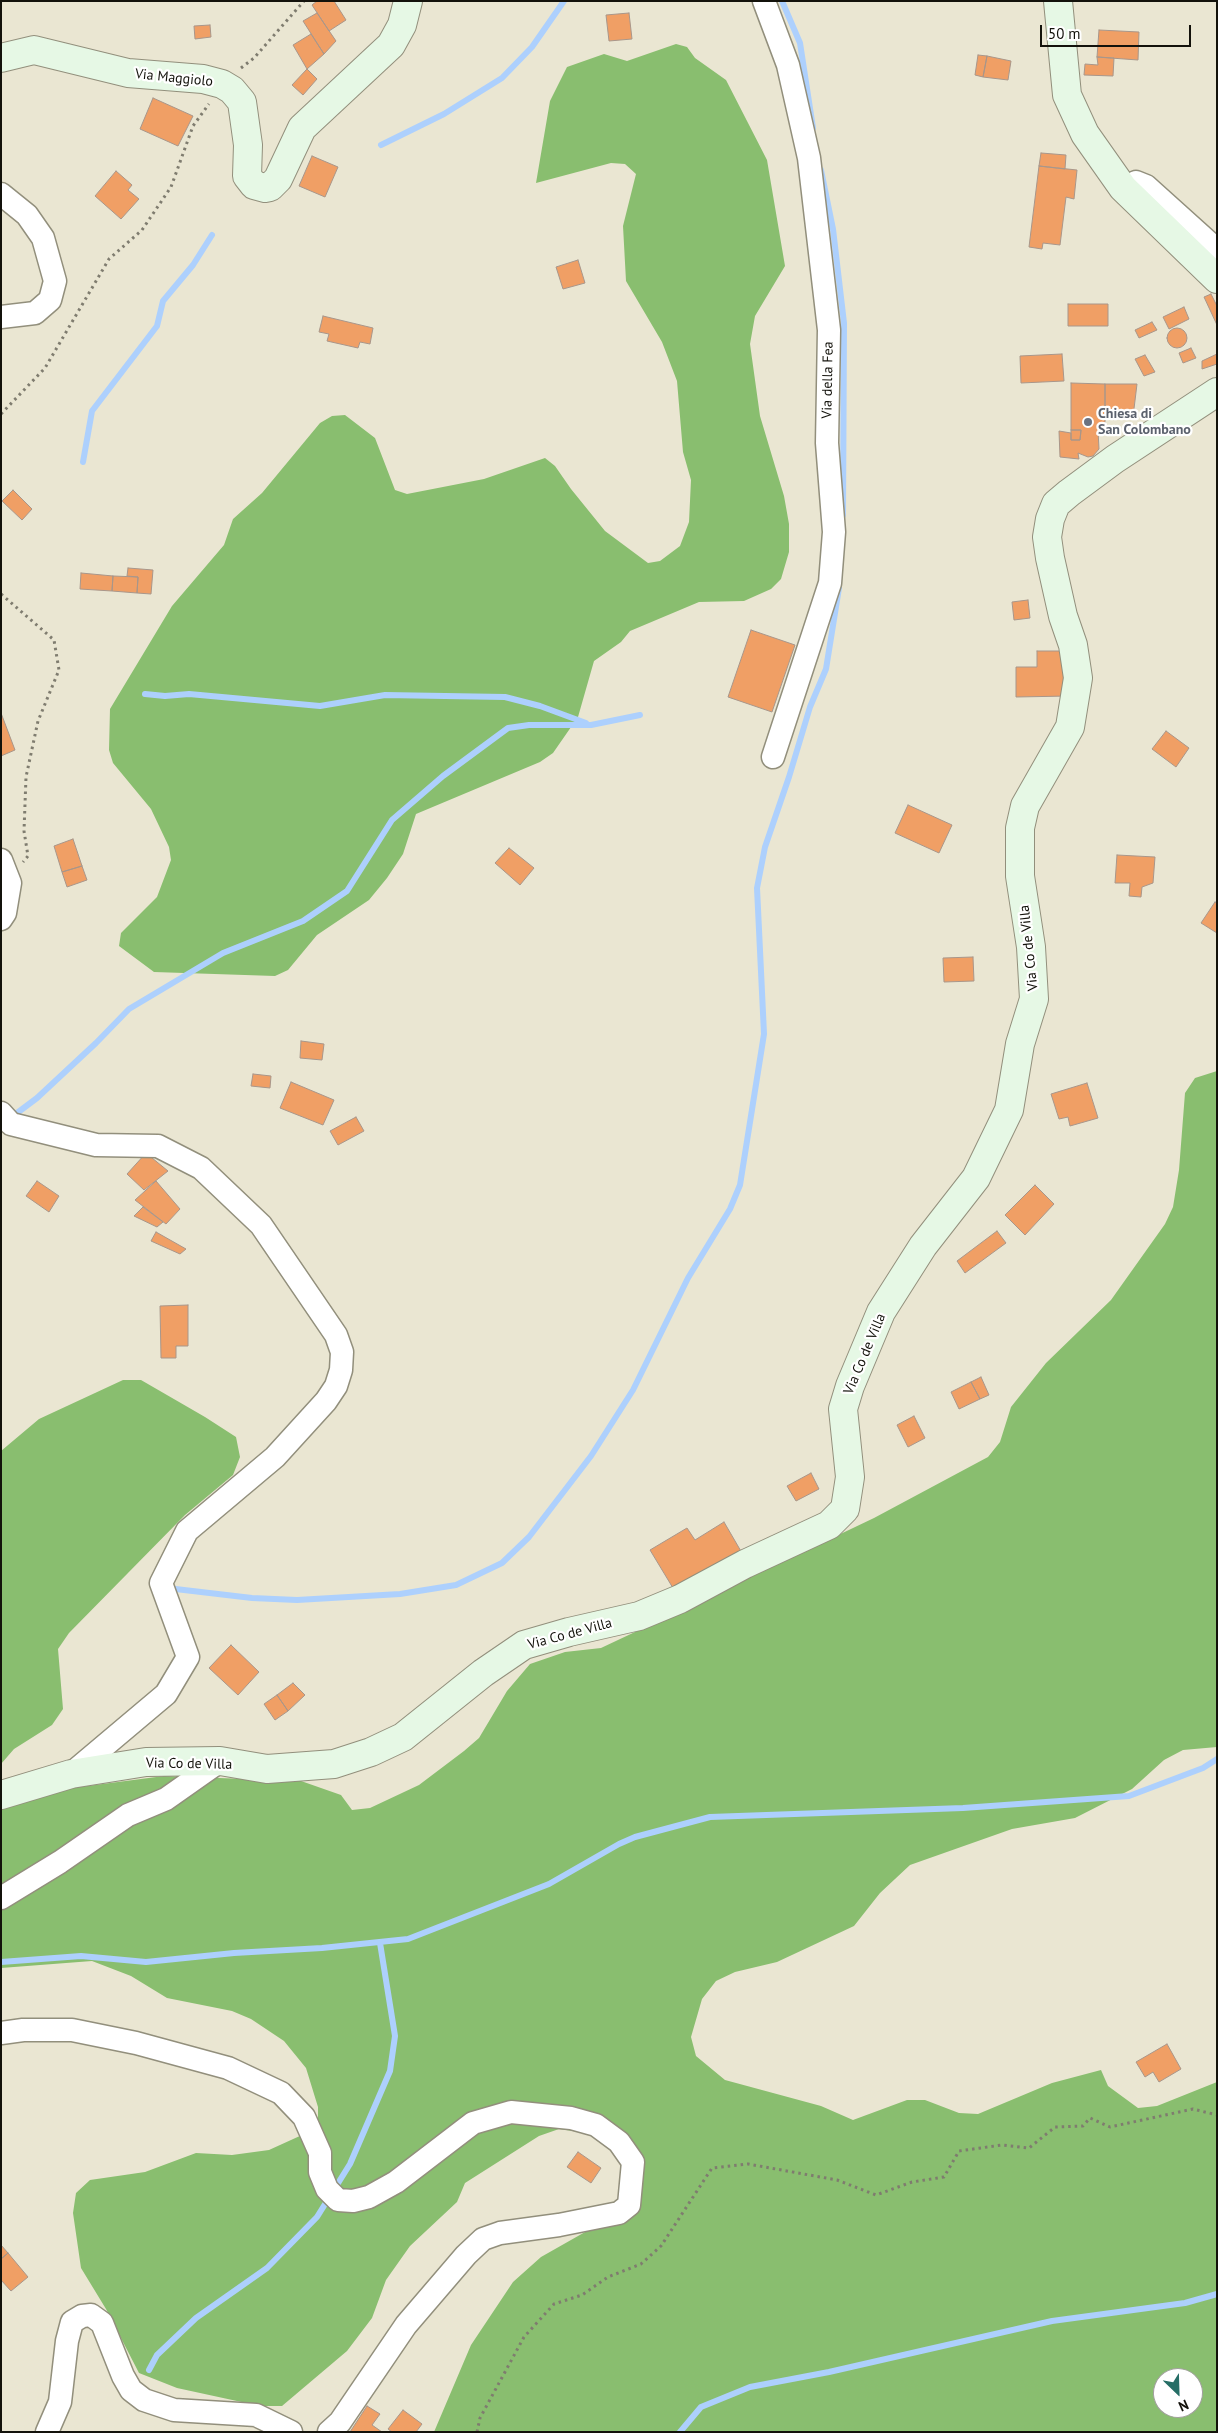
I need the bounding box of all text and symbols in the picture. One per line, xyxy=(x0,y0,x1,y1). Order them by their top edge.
scale bar xyxy=(1043,15,1194,47)
text: 50 m xyxy=(1048,24,1081,43)
street label: Via Maggiolo xyxy=(134,66,214,90)
street label: Via della Fea xyxy=(819,341,837,419)
place label: Chiesa di San Colombano xyxy=(1098,406,1191,438)
marker: Chiesa di San Colombano xyxy=(1082,416,1094,428)
street label: Via Co de Villa xyxy=(1016,904,1042,992)
street label: Via Co de Villa xyxy=(840,1311,890,1397)
street label: Via Co de Villa xyxy=(526,1615,614,1653)
street label: Via Co de Villa xyxy=(146,1755,232,1773)
north arrow xyxy=(1153,2368,1203,2418)
text: N xyxy=(1176,2396,1192,2416)

